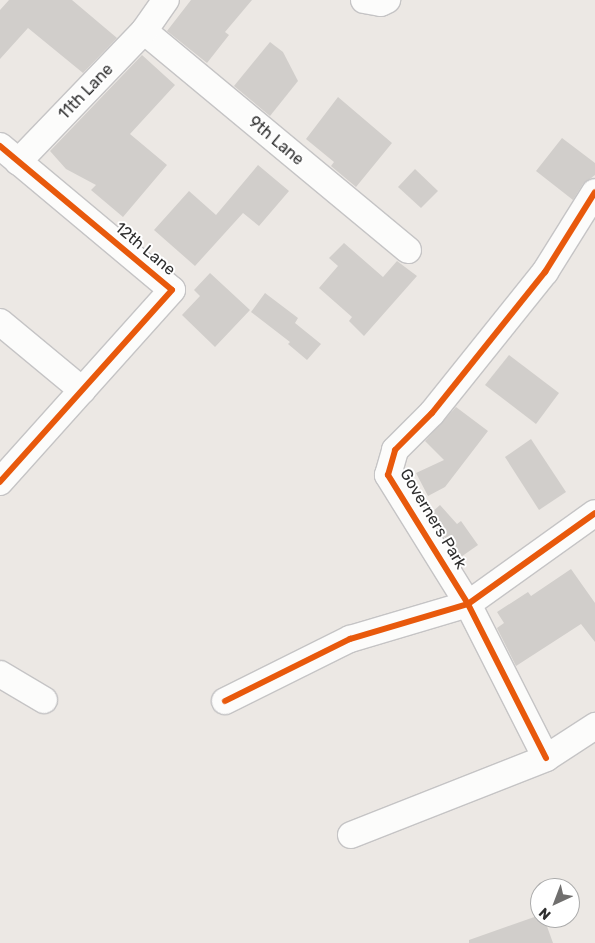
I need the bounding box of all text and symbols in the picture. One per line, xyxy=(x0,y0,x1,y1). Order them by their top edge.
street label: 11th Lane xyxy=(55,60,117,124)
street label: 9th Lane xyxy=(245,112,307,170)
street label: 12th Lane xyxy=(111,218,179,280)
street label: Governers Park xyxy=(396,465,470,573)
north arrow xyxy=(530,878,580,928)
text: N xyxy=(536,904,555,923)

